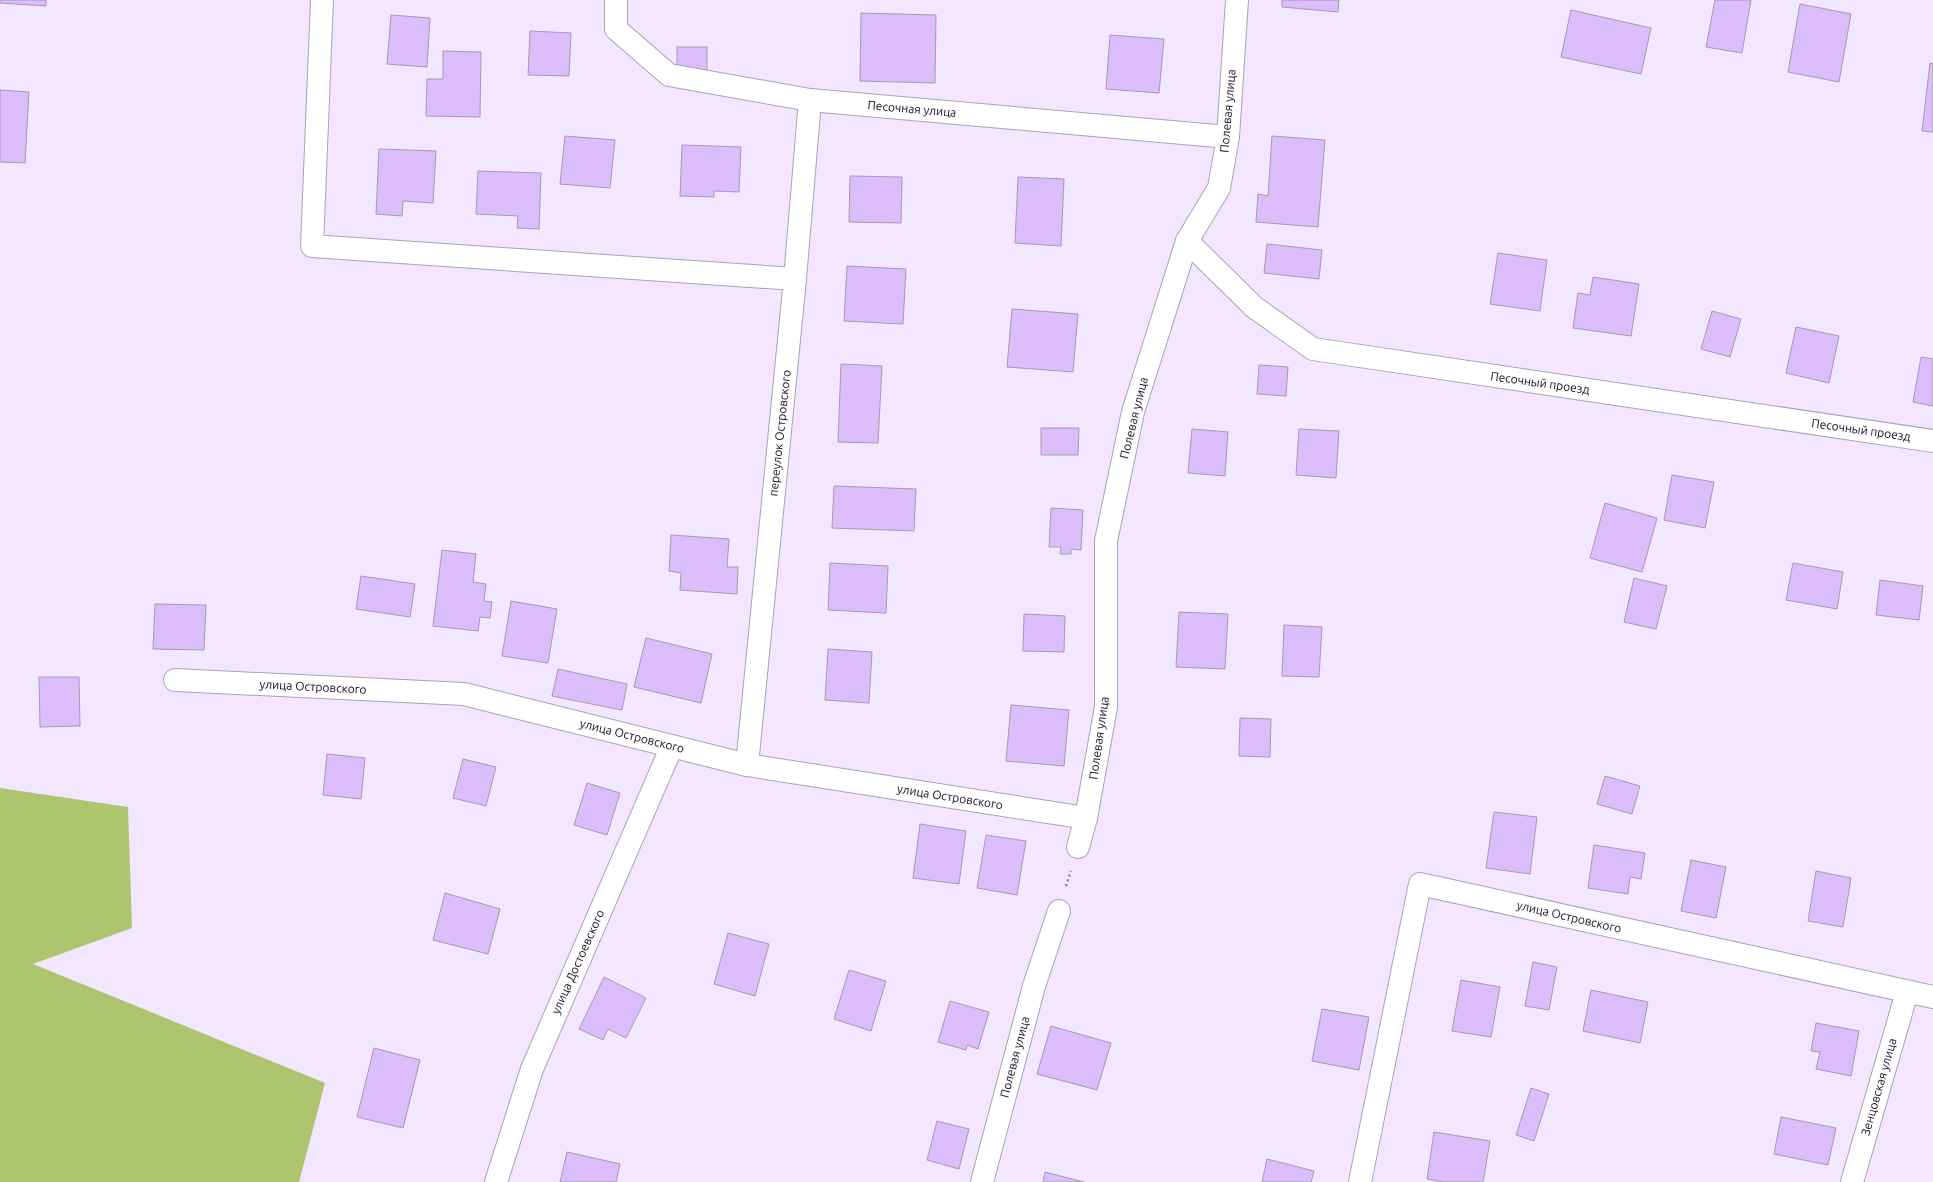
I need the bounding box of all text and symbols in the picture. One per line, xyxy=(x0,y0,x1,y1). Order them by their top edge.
street label: Полевая улица xyxy=(1217,69,1238,153)
street label: Песочная улица xyxy=(867,98,957,119)
street label: переулок Островского xyxy=(766,369,793,497)
street label: Песочный проезд xyxy=(1490,369,1590,396)
street label: Полевая улица xyxy=(1117,376,1150,460)
street label: Песочный проезд xyxy=(1811,416,1911,443)
street label: улица Островского xyxy=(259,677,367,696)
street label: Полевая улица xyxy=(1086,696,1111,780)
street label: улица Островского xyxy=(579,716,686,755)
street label: улица Островского xyxy=(896,782,1004,811)
street label: улица Островского xyxy=(1516,898,1623,935)
street label: улица Достоевского xyxy=(549,908,606,1016)
street label: Полевая улица xyxy=(997,1015,1032,1099)
street label: Зенцовская улица xyxy=(1858,1037,1899,1137)

